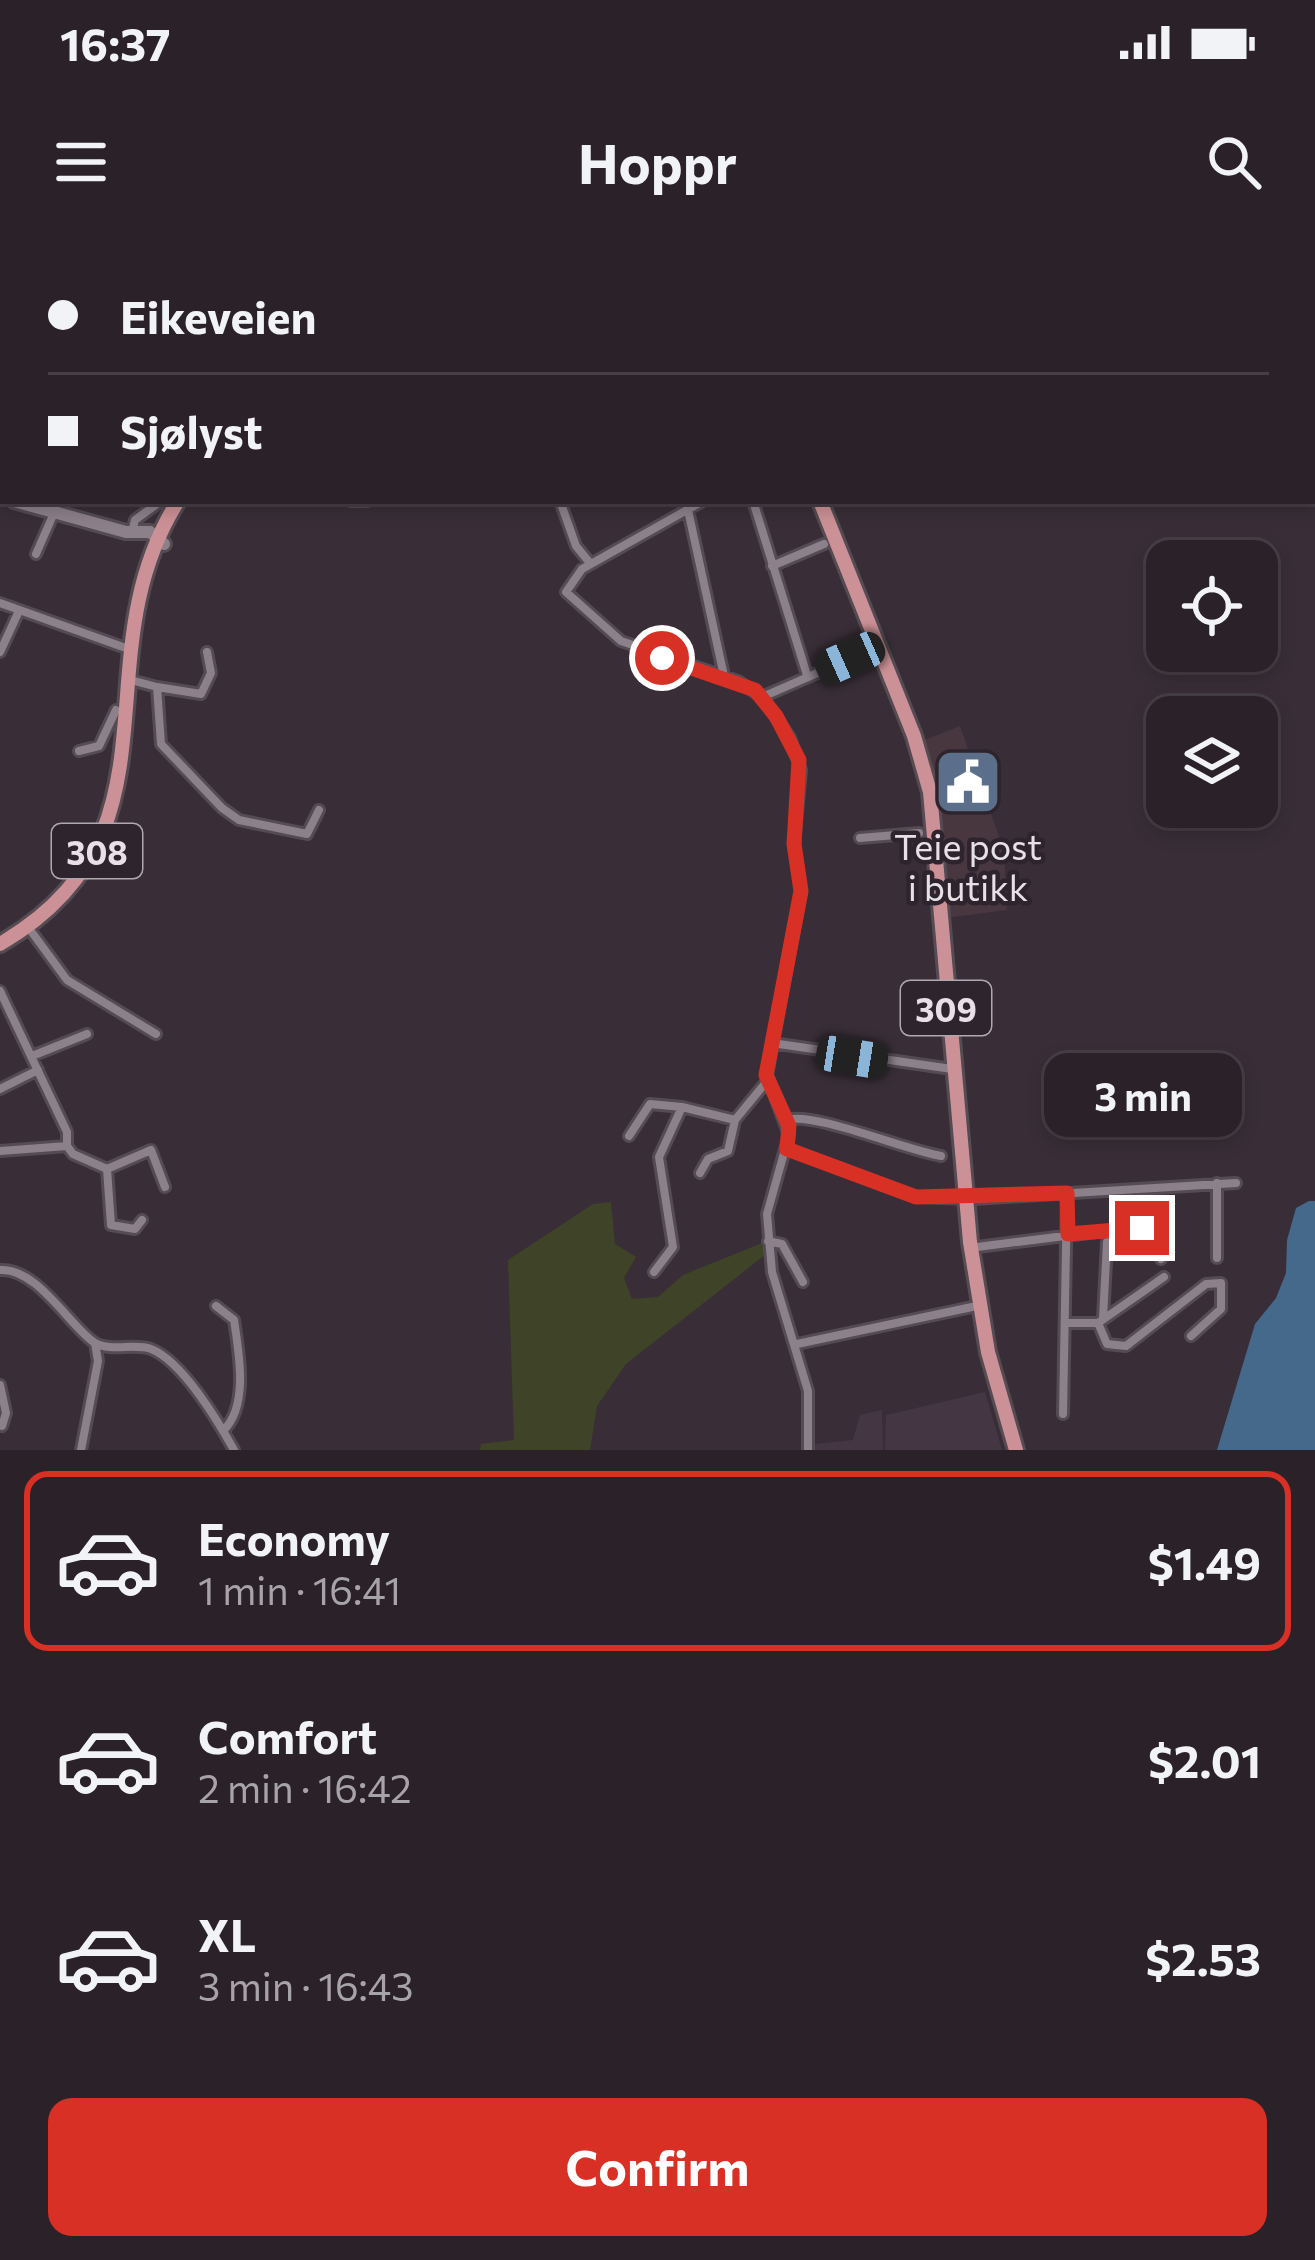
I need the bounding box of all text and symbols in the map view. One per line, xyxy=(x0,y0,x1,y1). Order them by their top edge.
text: 16:37 xyxy=(60,15,171,70)
icon: menu xyxy=(48,129,114,195)
text: Hoppr xyxy=(578,129,737,195)
icon: search xyxy=(1201,129,1267,195)
text: Eikeveien xyxy=(120,288,316,343)
text: Sjølyst xyxy=(120,403,263,458)
map controls xyxy=(1146,540,1278,828)
button: locate xyxy=(1146,540,1278,672)
car xyxy=(810,627,890,689)
route start xyxy=(635,631,689,685)
button: layers xyxy=(1146,696,1278,828)
public building icon: Teie post i butikk xyxy=(933,747,1003,817)
place label: Teie post i butikk xyxy=(894,823,1042,908)
road number: 308 xyxy=(52,824,142,878)
road number: 309 xyxy=(901,981,991,1035)
car xyxy=(814,1034,890,1080)
callout: 3 min xyxy=(1043,1054,1241,1138)
text: 3 min xyxy=(1094,1071,1192,1119)
route end xyxy=(1115,1201,1169,1255)
icon: car xyxy=(54,1507,162,1615)
text: Economy xyxy=(198,1510,390,1565)
text: $1.49 xyxy=(1148,1534,1261,1589)
text: 1 min · 16:41 xyxy=(198,1565,401,1613)
icon: car xyxy=(54,1705,162,1813)
text: Comfort xyxy=(198,1708,377,1763)
text: $2.01 xyxy=(1148,1732,1261,1787)
text: 2 min · 16:42 xyxy=(198,1763,412,1811)
icon: car xyxy=(54,1903,162,2011)
text: XL xyxy=(198,1906,256,1961)
text: $2.53 xyxy=(1145,1930,1261,1985)
text: 3 min · 16:43 xyxy=(198,1961,413,2009)
button: Confirm xyxy=(48,2098,1267,2236)

